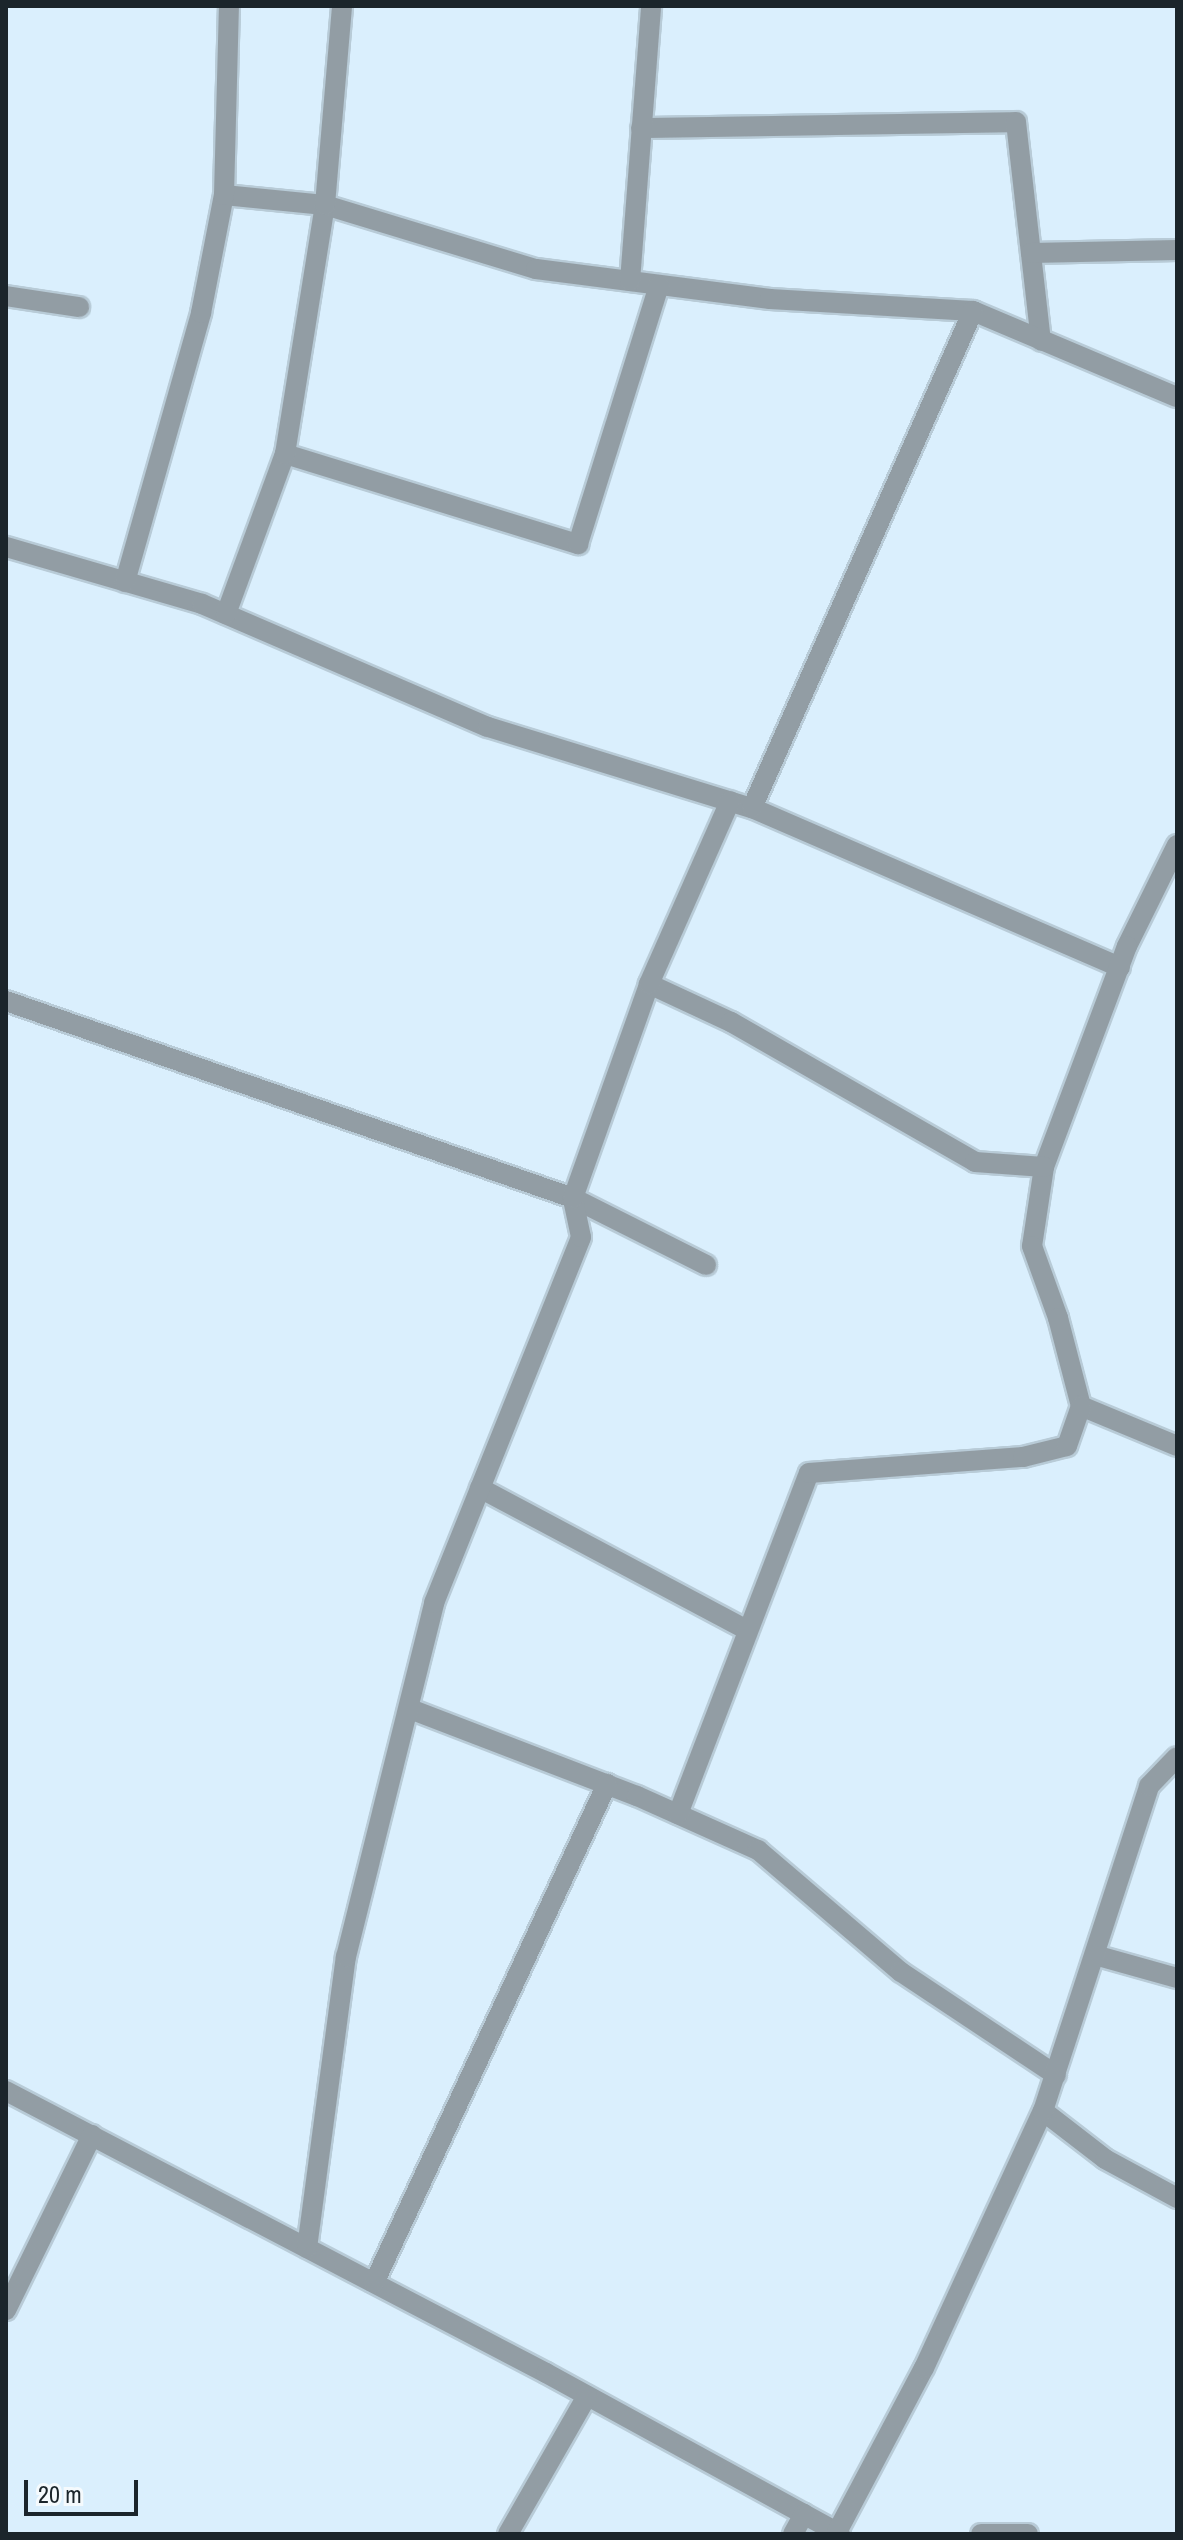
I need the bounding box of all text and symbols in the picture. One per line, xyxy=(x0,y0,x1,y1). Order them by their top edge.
scale bar xyxy=(28,2464,142,2514)
text: 20 m xyxy=(38,2478,82,2510)

